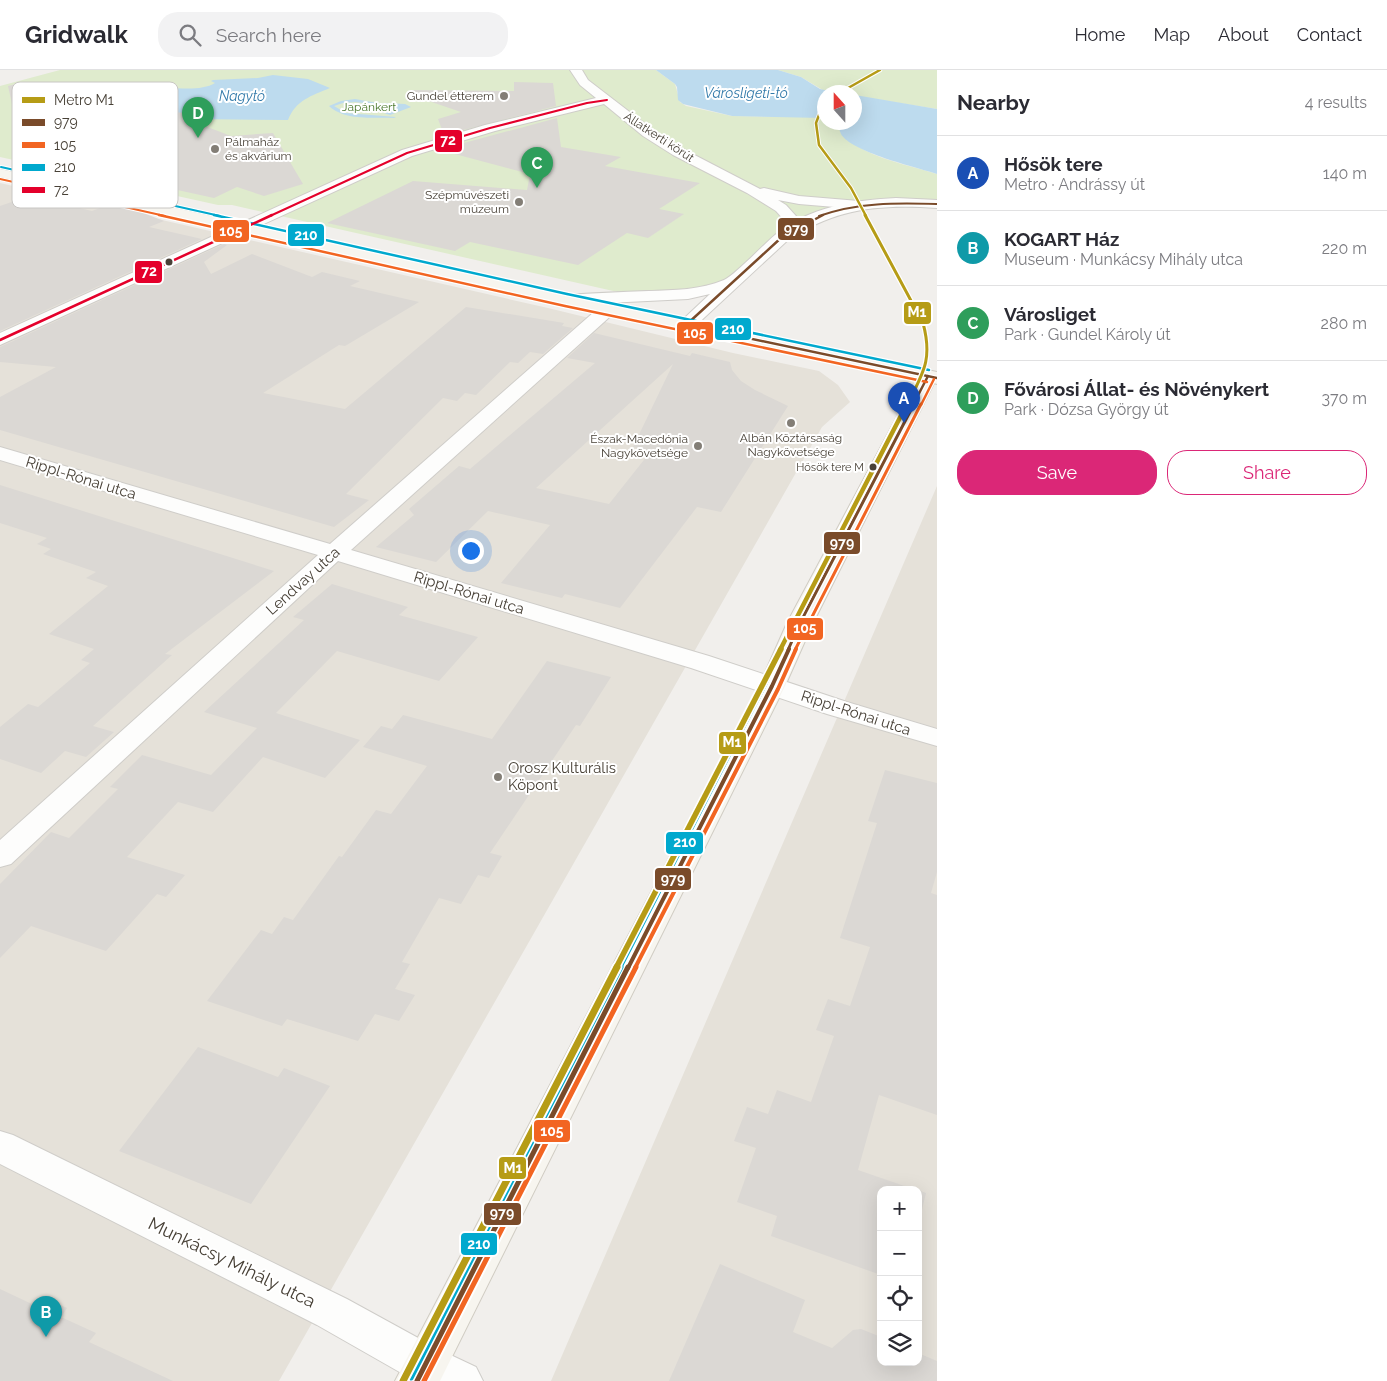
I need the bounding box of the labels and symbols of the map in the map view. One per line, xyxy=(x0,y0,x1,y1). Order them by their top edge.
legend xyxy=(12,82,178,208)
water label: Városligeti-tó xyxy=(704,85,788,101)
north arrow xyxy=(817,85,862,130)
water label: Nagytó xyxy=(219,88,265,104)
place label: Gundel étterem xyxy=(407,89,494,103)
marker: Gundel étterem xyxy=(498,90,510,102)
text: Metro M1 xyxy=(54,92,114,108)
pin: D xyxy=(182,97,214,138)
park label: Japánkert xyxy=(342,100,396,114)
street label: Állatkerti körút xyxy=(621,109,697,165)
text: 979 xyxy=(54,114,78,130)
line badge: 72 xyxy=(434,129,463,153)
text: 72 xyxy=(440,132,456,148)
place label: Pálmaház és akvárium xyxy=(225,135,292,163)
text: 105 xyxy=(54,137,77,153)
marker: Pálmaház és akvárium xyxy=(209,143,221,155)
pin: C xyxy=(521,147,553,188)
text: 210 xyxy=(54,159,76,175)
text: 72 xyxy=(54,182,69,198)
place label: Szépművészeti múzeum xyxy=(425,188,509,216)
marker: Szépművészeti múzeum xyxy=(513,196,525,208)
line badge: 979 xyxy=(777,217,815,241)
line badge: 105 xyxy=(212,219,250,243)
text: 979 xyxy=(784,221,808,237)
text: 105 xyxy=(219,223,243,239)
line badge: 210 xyxy=(287,223,325,247)
text: 210 xyxy=(294,227,318,243)
unlabelled marker xyxy=(164,257,174,267)
line badge: 72 xyxy=(134,260,163,284)
text: 72 xyxy=(141,263,157,279)
line badge: M1 xyxy=(903,301,932,325)
text: M1 xyxy=(907,304,927,320)
line badge: 210 xyxy=(714,317,752,341)
line badge: 105 xyxy=(676,321,714,345)
text: 210 xyxy=(721,321,745,337)
text: 105 xyxy=(683,325,707,341)
pin: A xyxy=(888,382,920,423)
marker: Albán Köztársaság Nagykövetsége xyxy=(785,417,797,429)
place label: Albán Köztársaság Nagykövetsége xyxy=(740,431,842,459)
place label: Észak-Macedónia Nagykövetsége xyxy=(590,432,688,460)
marker: Észak-Macedónia Nagykövetsége xyxy=(692,440,704,452)
street label: Rippl-Rónai utca xyxy=(24,453,138,503)
place label: Hősök tere M xyxy=(796,461,864,474)
marker: Hősök tere M xyxy=(868,462,878,472)
line badge: 979 xyxy=(823,531,861,555)
text: 979 xyxy=(830,535,854,551)
your location xyxy=(458,538,484,564)
street label: Lendvay utca xyxy=(262,543,344,619)
street label: Rippl-Rónai utca xyxy=(412,568,526,618)
line badge: 105 xyxy=(786,617,824,641)
text: 105 xyxy=(793,620,817,636)
street label: Rippl-Rónai utca xyxy=(799,687,913,739)
line badge: M1 xyxy=(718,731,747,755)
text: M1 xyxy=(722,734,742,750)
place label: Orosz Kulturális Köpont xyxy=(508,759,616,794)
marker: Orosz Kulturális Köpont xyxy=(492,771,504,783)
line badge: 210 xyxy=(665,831,704,855)
text: 210 xyxy=(673,834,697,850)
line badge: 979 xyxy=(654,867,692,891)
text: 979 xyxy=(661,871,685,887)
line badge: 105 xyxy=(533,1119,571,1143)
text: 105 xyxy=(540,1123,564,1139)
line badge: M1 xyxy=(498,1156,527,1180)
text: M1 xyxy=(503,1160,523,1176)
line badge: 979 xyxy=(483,1202,522,1226)
text: 979 xyxy=(490,1205,514,1221)
street label: Munkácsy Mihály utca xyxy=(145,1212,319,1312)
line badge: 210 xyxy=(460,1232,498,1256)
text: 210 xyxy=(467,1236,491,1252)
pin: B xyxy=(30,1296,62,1337)

